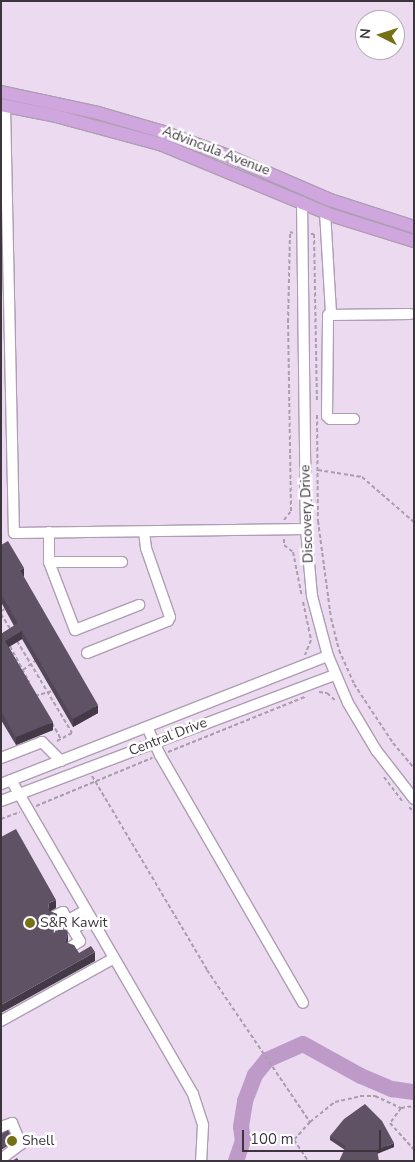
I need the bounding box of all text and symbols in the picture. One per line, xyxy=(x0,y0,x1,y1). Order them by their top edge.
north arrow xyxy=(355,10,405,60)
text: N xyxy=(356,28,375,40)
street label: Advincula Avenue xyxy=(160,123,272,179)
street label: Discovery Drive xyxy=(297,465,317,563)
street label: Central Drive xyxy=(126,714,210,760)
place label: S&R Kawit xyxy=(40,915,107,931)
marker: S&R Kawit xyxy=(24,917,36,929)
scale bar xyxy=(245,1120,384,1152)
text: 100 m xyxy=(250,1129,294,1149)
place label: Shell xyxy=(22,1133,54,1149)
marker: Shell xyxy=(6,1135,18,1147)

